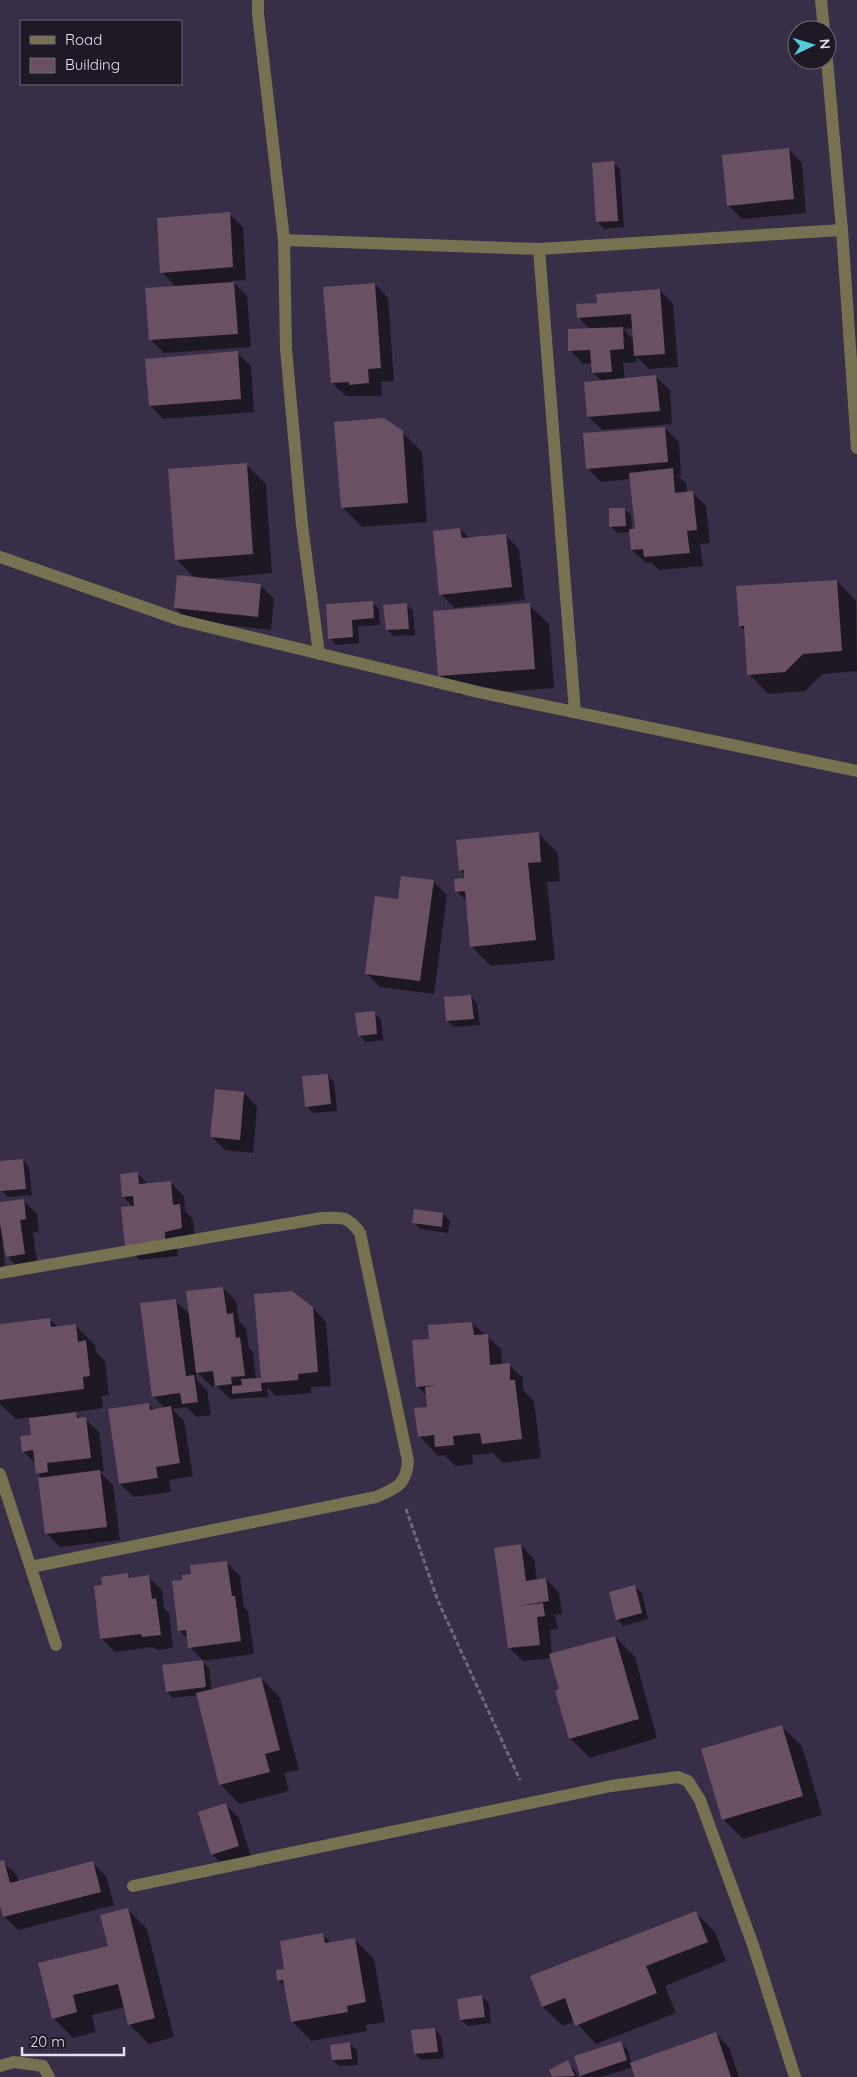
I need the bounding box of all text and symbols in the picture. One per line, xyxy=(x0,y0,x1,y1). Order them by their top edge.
legend xyxy=(20,20,182,85)
north arrow xyxy=(787,20,837,70)
text: Road xyxy=(65,30,102,49)
text: N xyxy=(816,38,834,50)
text: Building xyxy=(65,55,120,74)
scale bar xyxy=(22,2024,125,2056)
text: 20 m xyxy=(30,2032,65,2051)

